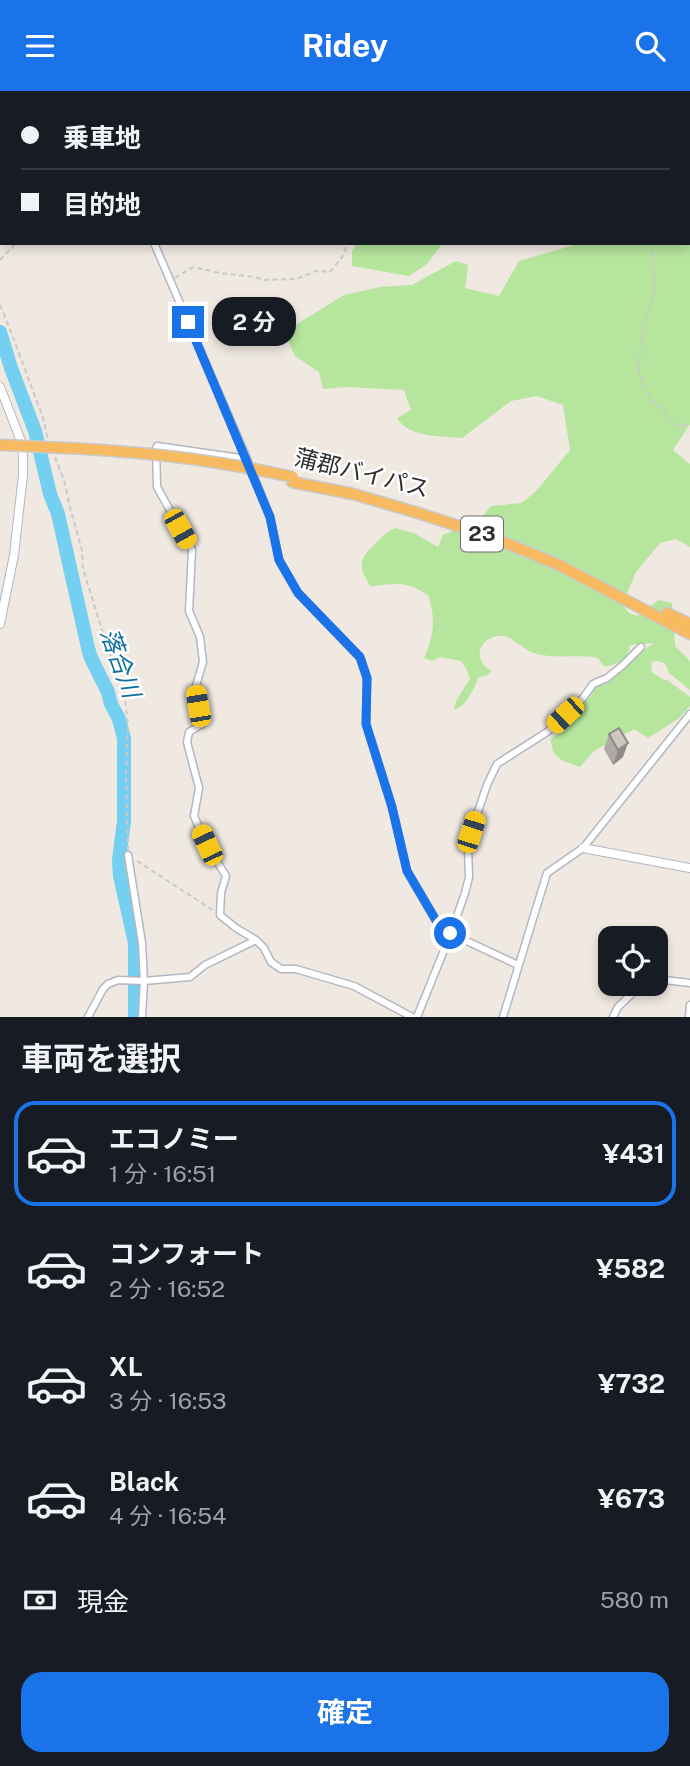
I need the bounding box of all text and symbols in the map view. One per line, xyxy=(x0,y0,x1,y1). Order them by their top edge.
icon: menu xyxy=(21,27,59,65)
text: Ridey xyxy=(302,27,388,64)
icon: search xyxy=(631,27,669,65)
text: 乗車地 xyxy=(63,122,141,153)
text: 目的地 xyxy=(63,189,141,220)
callout: 2 分 xyxy=(212,297,296,347)
route end xyxy=(172,306,204,338)
text: 2 分 xyxy=(233,308,275,335)
street label: 蒲郡バイパス xyxy=(292,443,432,502)
car xyxy=(161,506,200,552)
road number: 23 xyxy=(461,517,503,551)
water label: 落合川 xyxy=(95,624,147,704)
car xyxy=(185,683,212,729)
car xyxy=(543,693,588,737)
car xyxy=(455,809,488,855)
car xyxy=(189,822,226,868)
route start xyxy=(434,917,466,949)
map controls xyxy=(598,926,668,996)
button: locate xyxy=(598,926,668,996)
text: 車両を選択 xyxy=(21,1040,181,1077)
icon: car xyxy=(25,1122,88,1185)
text: エコノミー xyxy=(109,1123,239,1154)
text: ¥431 xyxy=(602,1138,665,1169)
text: 1 分 · 16:51 xyxy=(109,1160,216,1187)
icon: car xyxy=(25,1237,88,1300)
text: コンフォート xyxy=(109,1238,264,1269)
text: ¥582 xyxy=(596,1253,665,1284)
text: 2 分 · 16:52 xyxy=(109,1275,225,1302)
text: XL xyxy=(109,1351,143,1382)
icon: car xyxy=(25,1352,88,1415)
text: ¥732 xyxy=(598,1368,665,1399)
text: 3 分 · 16:53 xyxy=(109,1387,226,1414)
text: Black xyxy=(109,1466,179,1497)
icon: car xyxy=(25,1467,88,1530)
text: ¥673 xyxy=(598,1483,665,1514)
text: 4 分 · 16:54 xyxy=(109,1502,226,1529)
icon: cash xyxy=(21,1581,59,1619)
text: 現金 xyxy=(77,1586,129,1617)
text: 580 m xyxy=(600,1586,669,1613)
button: 確定 xyxy=(21,1672,669,1752)

